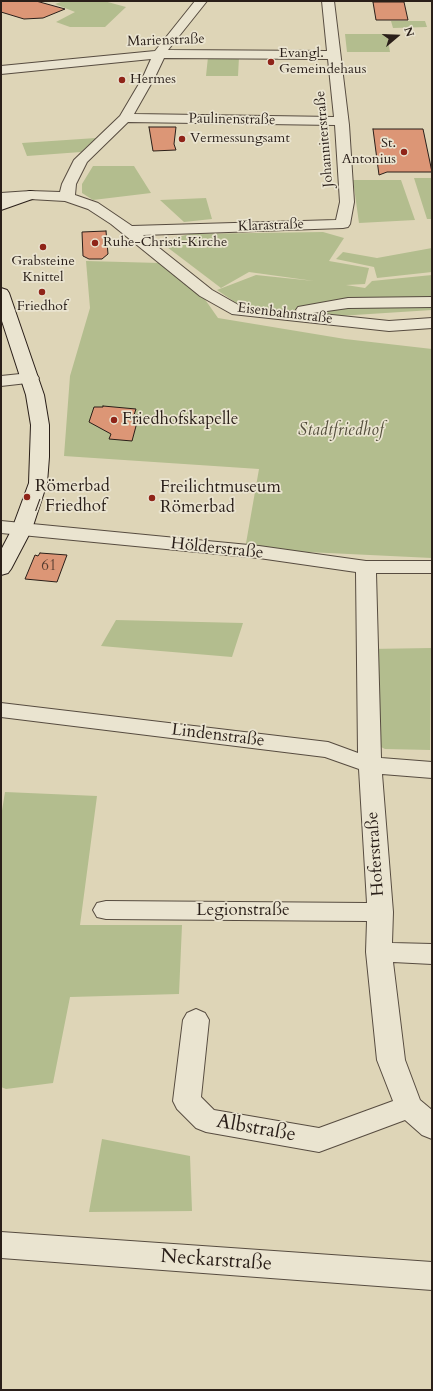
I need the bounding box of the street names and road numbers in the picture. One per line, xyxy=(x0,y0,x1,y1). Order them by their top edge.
street label: Marienstraße xyxy=(127,31,205,51)
street label: Johanniterstraße xyxy=(312,90,338,188)
street label: Paulinenstraße xyxy=(188,111,276,129)
street label: Klarastraße xyxy=(238,216,304,236)
street label: Eisenbahnstraße xyxy=(236,300,334,328)
street label: Hölderstraße xyxy=(170,534,264,564)
street label: Lindenstraße xyxy=(170,720,266,752)
street label: Hoferstraße xyxy=(363,811,389,897)
street label: Legionstraße xyxy=(196,901,290,921)
street label: Albstraße xyxy=(215,1110,297,1148)
street label: Neckarstraße xyxy=(159,1245,273,1277)

